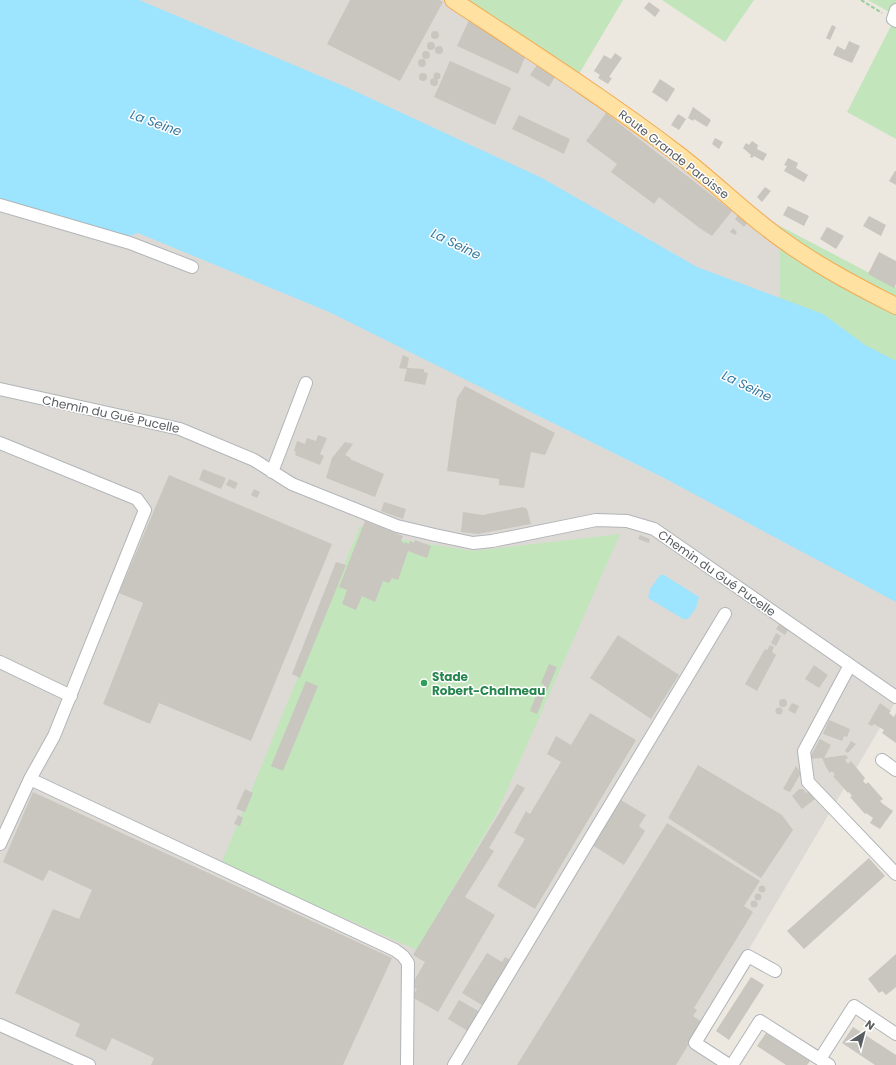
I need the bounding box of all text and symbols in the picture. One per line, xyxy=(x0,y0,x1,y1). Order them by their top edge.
water label: La Seine xyxy=(128,105,184,141)
street label: Route Grande Paroisse xyxy=(615,105,733,203)
water label: La Seine xyxy=(428,224,484,264)
water label: La Seine xyxy=(719,366,775,406)
street label: Chemin du Gué Pucelle xyxy=(41,391,181,437)
street label: Chemin du Gué Pucelle xyxy=(655,526,779,620)
place label: Stade Robert-Chalmeau xyxy=(432,668,545,699)
marker: Stade Robert-Chalmeau xyxy=(419,678,429,688)
north arrow xyxy=(844,1013,884,1053)
text: N xyxy=(862,1016,878,1034)

